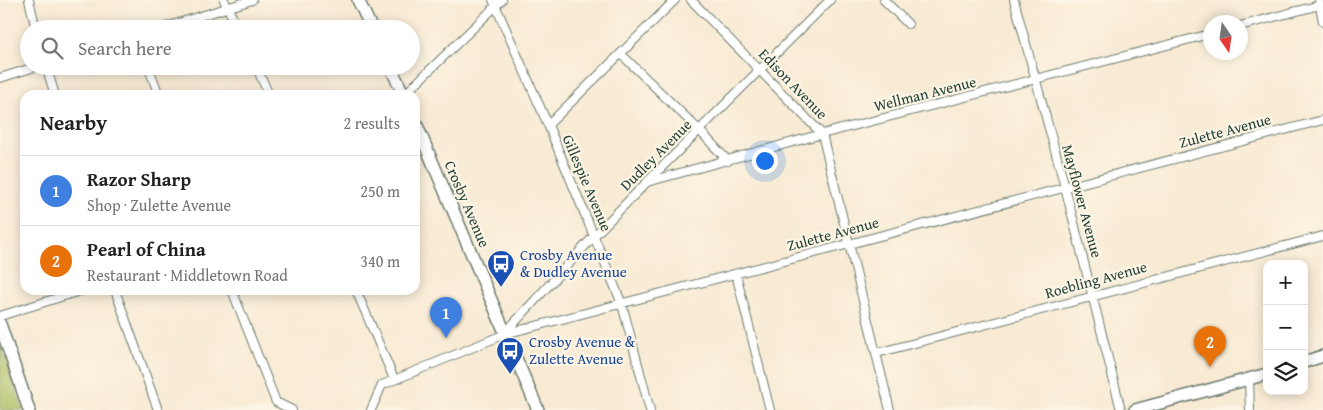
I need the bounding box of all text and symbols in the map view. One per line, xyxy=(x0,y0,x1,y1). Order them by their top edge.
north arrow xyxy=(1203,15,1248,60)
search box xyxy=(20,20,420,75)
icon: search xyxy=(38,34,66,62)
text: Search here xyxy=(78,34,172,62)
street label: Edison Avenue xyxy=(754,44,833,124)
street label: Wellman Avenue xyxy=(871,71,978,116)
text: Nearby xyxy=(40,107,107,138)
street label: Zulette Avenue xyxy=(1177,108,1273,153)
text: 2 results xyxy=(343,111,400,135)
street label: Dudley Avenue xyxy=(615,114,696,195)
street label: Gillespie Avenue xyxy=(558,131,617,234)
street label: Mayflower Avenue xyxy=(1057,142,1108,260)
your location xyxy=(752,148,778,174)
street label: Crosby Avenue xyxy=(440,157,495,250)
text: Razor Sharp xyxy=(87,165,191,193)
text: 1 xyxy=(52,179,60,203)
text: 250 m xyxy=(360,179,400,203)
text: Shop · Zulette Avenue xyxy=(87,193,231,217)
street label: Zulette Avenue xyxy=(785,211,881,256)
text: Pearl of China xyxy=(87,235,206,263)
place label: Crosby Avenue & Dudley Avenue xyxy=(520,244,627,282)
text: 2 xyxy=(52,249,60,273)
text: 340 m xyxy=(360,249,400,273)
bus stop icon: Crosby Avenue & Dudley Avenue xyxy=(486,249,516,288)
street label: Roebling Avenue xyxy=(1043,256,1149,303)
map controls xyxy=(1263,260,1308,395)
button: + xyxy=(1263,260,1308,305)
text: Restaurant · Middletown Road xyxy=(87,263,288,287)
pin: 1 xyxy=(430,297,462,338)
button: − xyxy=(1263,305,1308,350)
pin: 2 xyxy=(1194,326,1226,367)
place label: Crosby Avenue & Zulette Avenue xyxy=(529,331,636,369)
bus stop icon: Crosby Avenue & Zulette Avenue xyxy=(495,336,525,375)
button: layers xyxy=(1263,350,1308,395)

